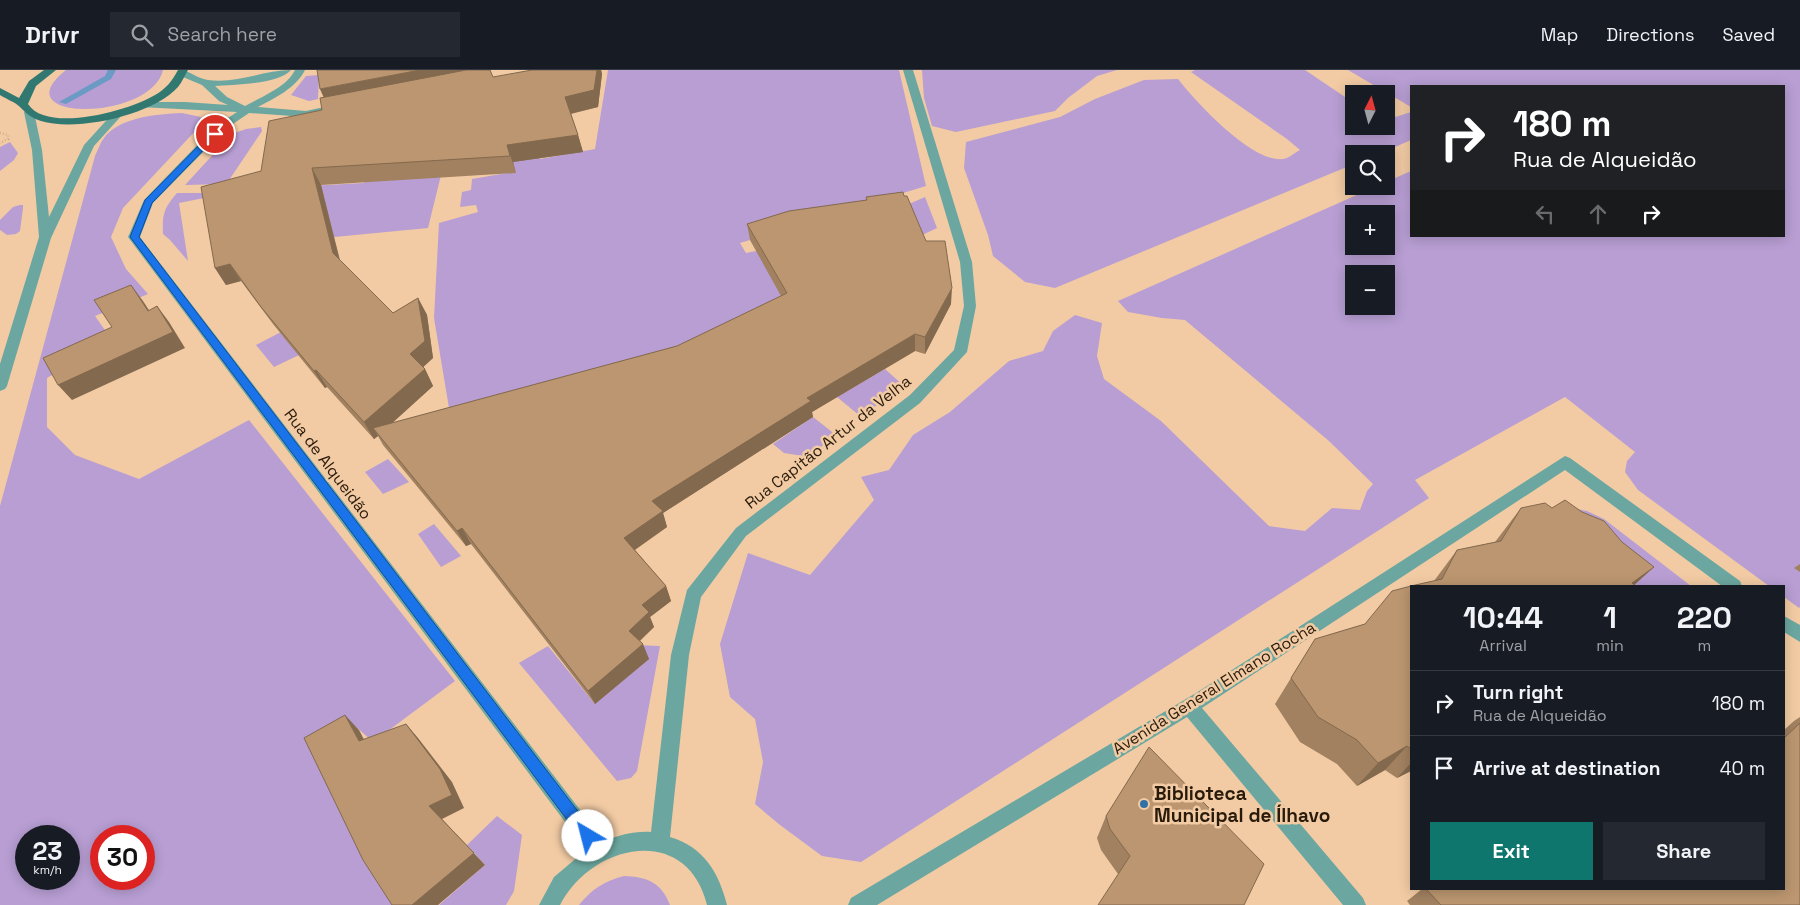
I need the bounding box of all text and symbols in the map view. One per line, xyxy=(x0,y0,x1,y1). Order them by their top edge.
search box xyxy=(110,12,460,57)
text: Drivr xyxy=(25,19,80,50)
icon: search xyxy=(128,21,156,49)
text: Search here xyxy=(168,22,277,47)
text: Map xyxy=(1541,23,1578,46)
text: Directions xyxy=(1606,23,1695,46)
text: Saved xyxy=(1723,23,1775,46)
north arrow xyxy=(1345,85,1395,135)
map controls xyxy=(1345,85,1395,315)
text: 180 m xyxy=(1513,102,1611,146)
icon: right xyxy=(1430,105,1495,170)
pin xyxy=(194,113,236,155)
icon: arrive xyxy=(201,120,229,148)
button: search xyxy=(1345,145,1395,195)
text: Rua de Alqueidão xyxy=(1513,145,1697,173)
icon: left xyxy=(1531,200,1559,228)
icon: ahead xyxy=(1584,200,1612,228)
icon: right xyxy=(1637,200,1665,228)
button: + xyxy=(1345,205,1395,255)
button: − xyxy=(1345,265,1395,315)
street label: Rua Capitão Artur da Velha xyxy=(741,370,915,514)
street label: Rua de Alqueidão xyxy=(279,404,377,524)
text: 10:44 xyxy=(1463,598,1543,637)
text: 1 xyxy=(1603,598,1617,637)
text: 220 xyxy=(1677,598,1732,637)
street label: Avenida General Elmano Rocha xyxy=(1109,617,1319,759)
text: Arrival xyxy=(1479,635,1527,656)
text: min xyxy=(1596,635,1624,656)
text: m xyxy=(1697,635,1711,656)
text: Turn right xyxy=(1473,680,1563,705)
icon: right xyxy=(1430,689,1458,717)
text: 180 m xyxy=(1712,691,1765,716)
text: Rua de Alqueidão xyxy=(1473,705,1607,726)
icon: arrive xyxy=(1430,754,1458,782)
text: Arrive at destination xyxy=(1473,756,1661,781)
text: 40 m xyxy=(1720,756,1765,781)
place label: Biblioteca Municipal de Ílhavo xyxy=(1154,781,1330,828)
marker: Biblioteca Municipal de Ílhavo xyxy=(1138,798,1150,810)
position arrow xyxy=(561,809,613,861)
button: Exit xyxy=(1430,822,1593,880)
button: Share xyxy=(1603,822,1765,880)
speed limit sign: 30 xyxy=(90,825,155,890)
text: 23 xyxy=(32,835,63,867)
text: km/h xyxy=(33,862,62,878)

